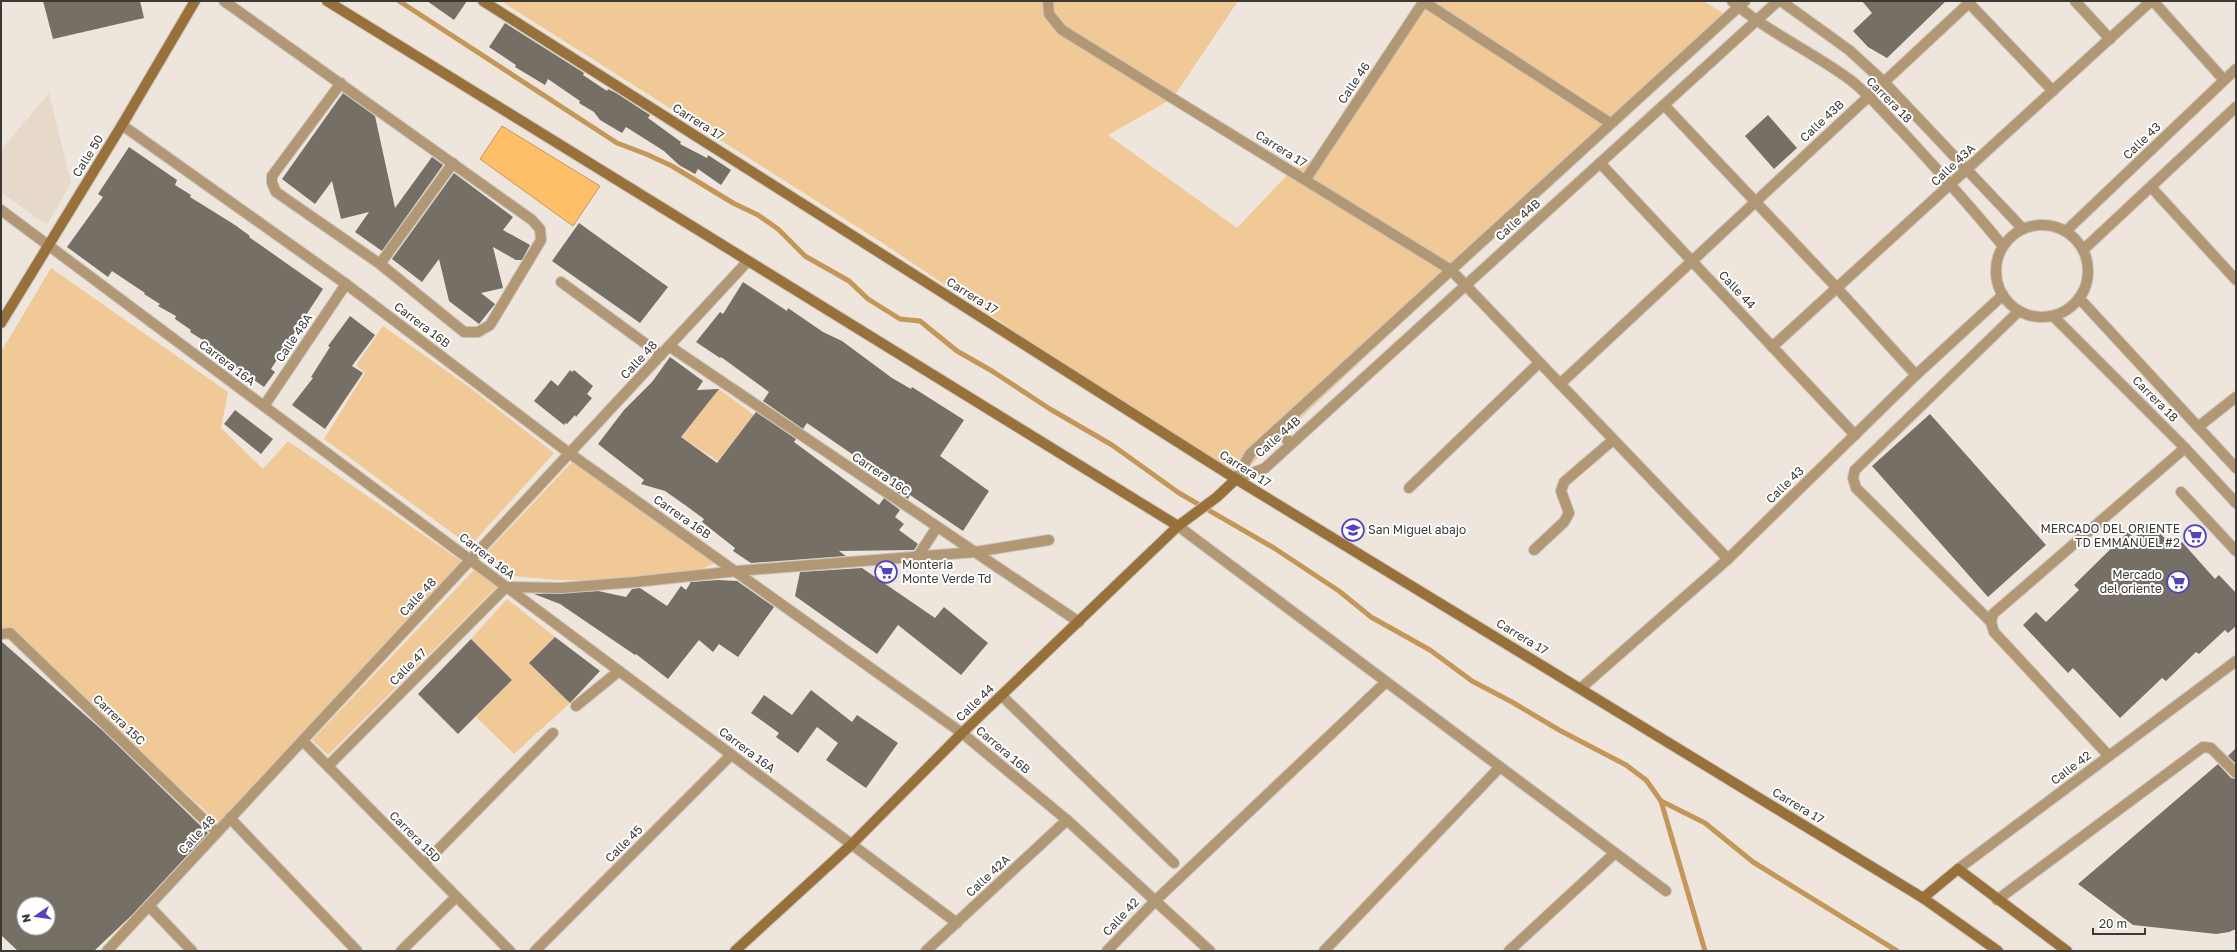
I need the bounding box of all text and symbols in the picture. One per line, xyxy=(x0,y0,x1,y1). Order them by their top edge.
street label: Calle 46 xyxy=(1334,59,1373,106)
street label: Carrera 18 xyxy=(1863,74,1915,126)
street label: Calle 43B xyxy=(1796,96,1847,145)
street label: Carrera 17 xyxy=(670,100,727,143)
street label: Calle 43 xyxy=(2120,119,2164,162)
street label: Carrera 17 xyxy=(1253,127,1310,170)
street label: Calle 50 xyxy=(69,132,106,180)
street label: Calle 43A xyxy=(1927,140,1978,189)
street label: Calle 44B xyxy=(1492,196,1543,244)
street label: Calle 44 xyxy=(1716,267,1759,312)
street label: Carrera 17 xyxy=(944,274,1001,317)
street label: Carrera 16B xyxy=(391,299,453,351)
street label: Calle 48A xyxy=(272,311,315,365)
street label: Carrera 16A xyxy=(196,337,258,389)
street label: Calle 48 xyxy=(617,337,660,382)
street label: Carrera 18 xyxy=(2129,373,2181,425)
street label: Calle 44B xyxy=(1252,413,1303,460)
street label: Carrera 17 xyxy=(1217,447,1274,490)
street label: Carrera 16C xyxy=(849,449,913,498)
street label: Calle 43 xyxy=(1763,463,1807,506)
street label: Carrera 16B xyxy=(651,491,714,542)
school or university icon: San Miguel abajo xyxy=(1340,517,1366,543)
place label: MERCADO DEL ORIENTE TD EMMANUEL #2 xyxy=(2040,521,2180,550)
place label: San Miguel abajo xyxy=(1368,522,1466,537)
supermarket icon: MERCADO DEL ORIENTE TD EMMANUEL #2 xyxy=(2182,523,2208,549)
street label: Carrera 16A xyxy=(456,529,518,582)
place label: Monteria Monte Verde Td xyxy=(902,557,991,586)
supermarket icon: Monteria Monte Verde Td xyxy=(873,559,899,585)
place label: Mercado del oriente xyxy=(2100,567,2162,596)
supermarket icon: Mercado del oriente xyxy=(2165,569,2191,595)
street label: Calle 48 xyxy=(396,574,439,619)
street label: Carrera 17 xyxy=(1494,615,1551,658)
street label: Calle 47 xyxy=(386,645,429,688)
street label: Calle 44 xyxy=(952,681,997,724)
street label: Carrera 15C xyxy=(90,691,148,748)
street label: Carrera 16B xyxy=(973,722,1034,777)
street label: Carrera 16A xyxy=(716,724,778,776)
street label: Calle 42 xyxy=(2048,748,2094,788)
street label: Carrera 17 xyxy=(1770,784,1827,827)
street label: Carrera 15D xyxy=(386,808,444,866)
street label: Calle 48 xyxy=(175,812,218,857)
street label: Calle 45 xyxy=(602,822,645,865)
street label: Calle 42A xyxy=(963,851,1013,900)
street label: Calle 42 xyxy=(1099,894,1142,939)
north arrow xyxy=(16,896,56,936)
scale bar xyxy=(2093,910,2145,936)
text: N xyxy=(18,913,33,924)
text: 20 m xyxy=(2099,916,2127,931)

